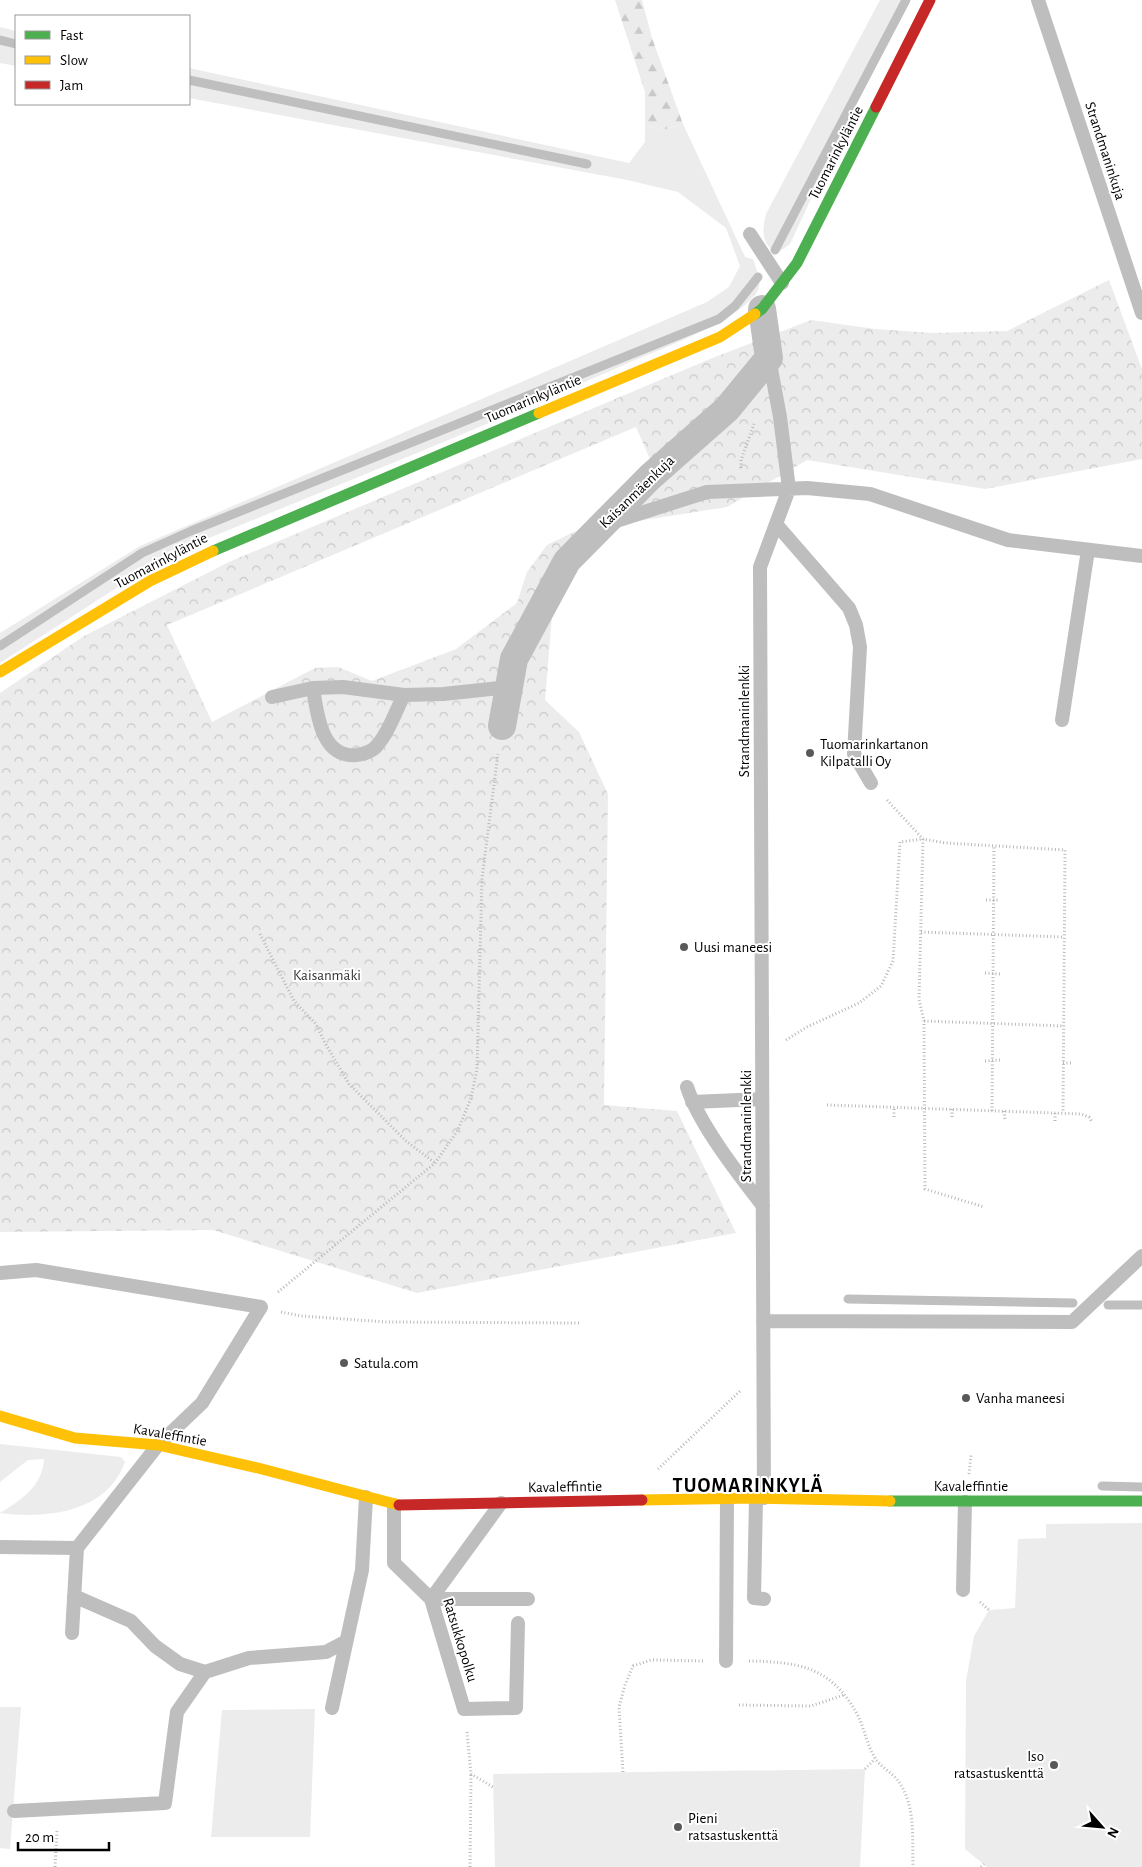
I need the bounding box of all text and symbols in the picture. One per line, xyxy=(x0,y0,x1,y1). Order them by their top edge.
legend xyxy=(15,15,190,105)
text: Fast xyxy=(60,28,84,43)
text: Slow xyxy=(60,53,88,68)
text: Jam xyxy=(60,78,83,93)
street label: Strandmaninkuja xyxy=(1082,100,1128,202)
street label: Tuomarinkyläntie xyxy=(806,104,866,202)
street label: Tuomarinkyläntie xyxy=(483,372,583,426)
street label: Kaisanmäenkuja xyxy=(597,453,677,531)
street label: Tuomarinkyläntie xyxy=(112,530,210,592)
street label: Strandmaninlenkki xyxy=(737,665,752,777)
place label: Tuomarinkartanon Kilpatalli Oy xyxy=(820,737,929,769)
marker: Tuomarinkartanon Kilpatalli Oy xyxy=(804,747,816,759)
place label: Uusi maneesi xyxy=(694,940,772,955)
marker: Uusi maneesi xyxy=(678,941,690,953)
park label: Kaisanmäki xyxy=(293,968,361,983)
street label: Strandmaninlenkki xyxy=(739,1070,754,1182)
place label: Satula.com xyxy=(354,1356,419,1371)
marker: Satula.com xyxy=(338,1357,350,1369)
place label: Vanha maneesi xyxy=(976,1391,1065,1406)
marker: Vanha maneesi xyxy=(960,1392,972,1404)
street label: Kavaleffintie xyxy=(132,1421,208,1449)
district label: TUOMARINKYLÄ xyxy=(673,1474,823,1496)
street label: Kavaleffintie xyxy=(528,1479,602,1495)
street label: Kavaleffintie xyxy=(934,1479,1008,1494)
street label: Ratsukkopolku xyxy=(440,1596,480,1684)
place label: Iso ratsastuskenttä xyxy=(954,1749,1044,1781)
marker: Iso ratsastuskenttä xyxy=(1048,1759,1060,1771)
north arrow xyxy=(1077,1802,1127,1852)
place label: Pieni ratsastuskenttä xyxy=(688,1811,778,1843)
scale bar xyxy=(18,1820,109,1852)
marker: Pieni ratsastuskenttä xyxy=(672,1821,684,1833)
text: N xyxy=(1104,1825,1121,1840)
text: 20 m xyxy=(25,1830,54,1845)

